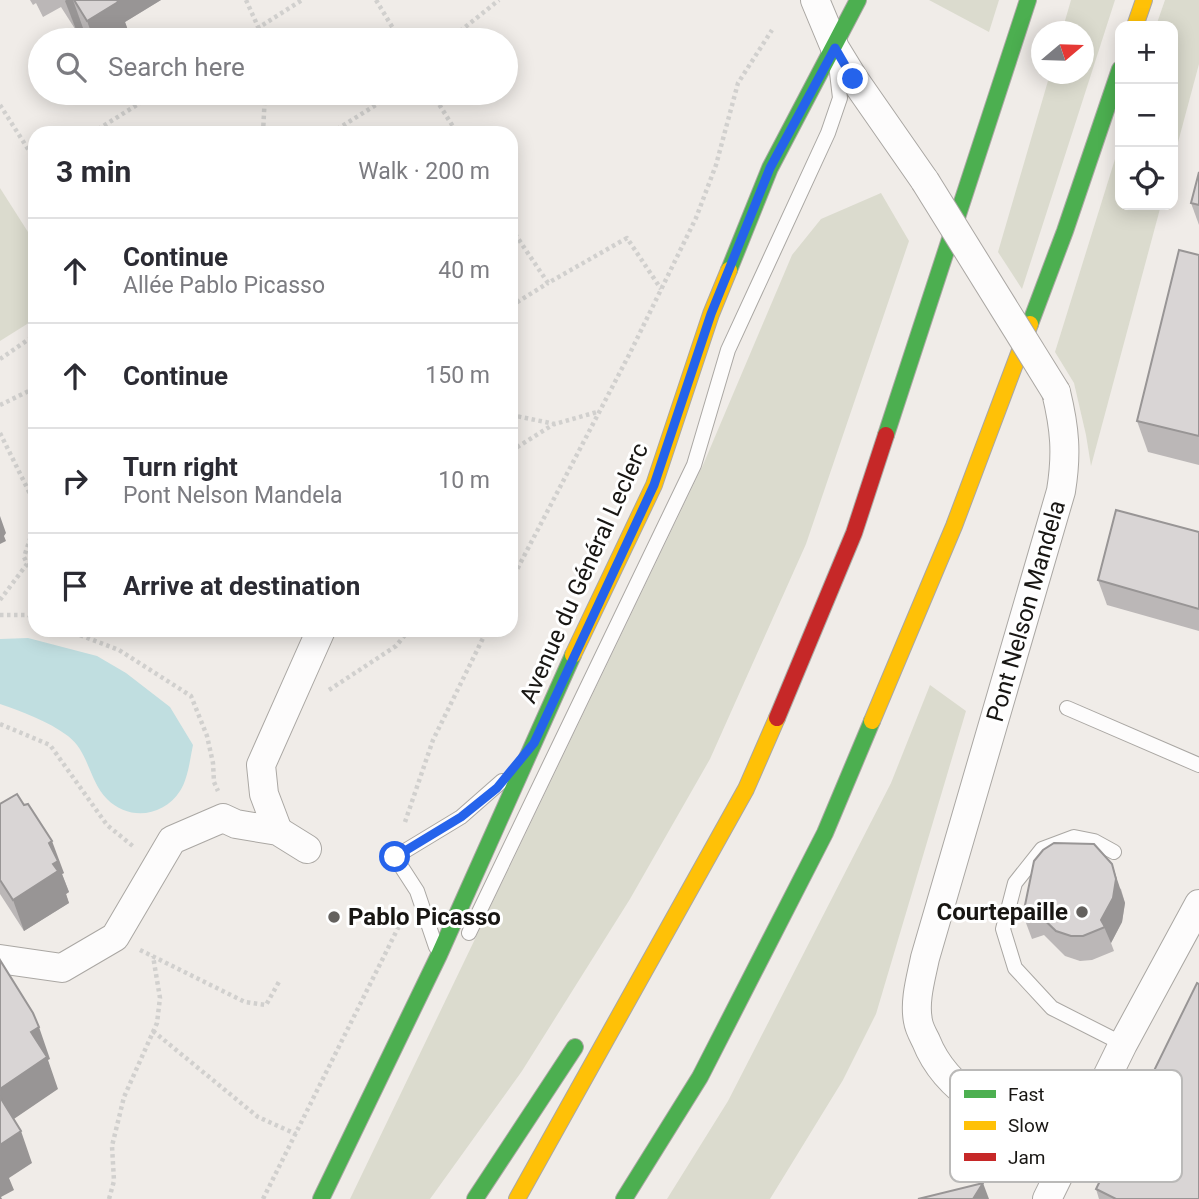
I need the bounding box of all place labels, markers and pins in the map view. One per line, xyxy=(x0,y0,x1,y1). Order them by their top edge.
place label: Courtepaille xyxy=(936,898,1068,926)
place label: Pablo Picasso xyxy=(348,903,501,931)
marker: Courtepaille xyxy=(1074,904,1090,920)
marker: Pablo Picasso xyxy=(326,909,342,925)

